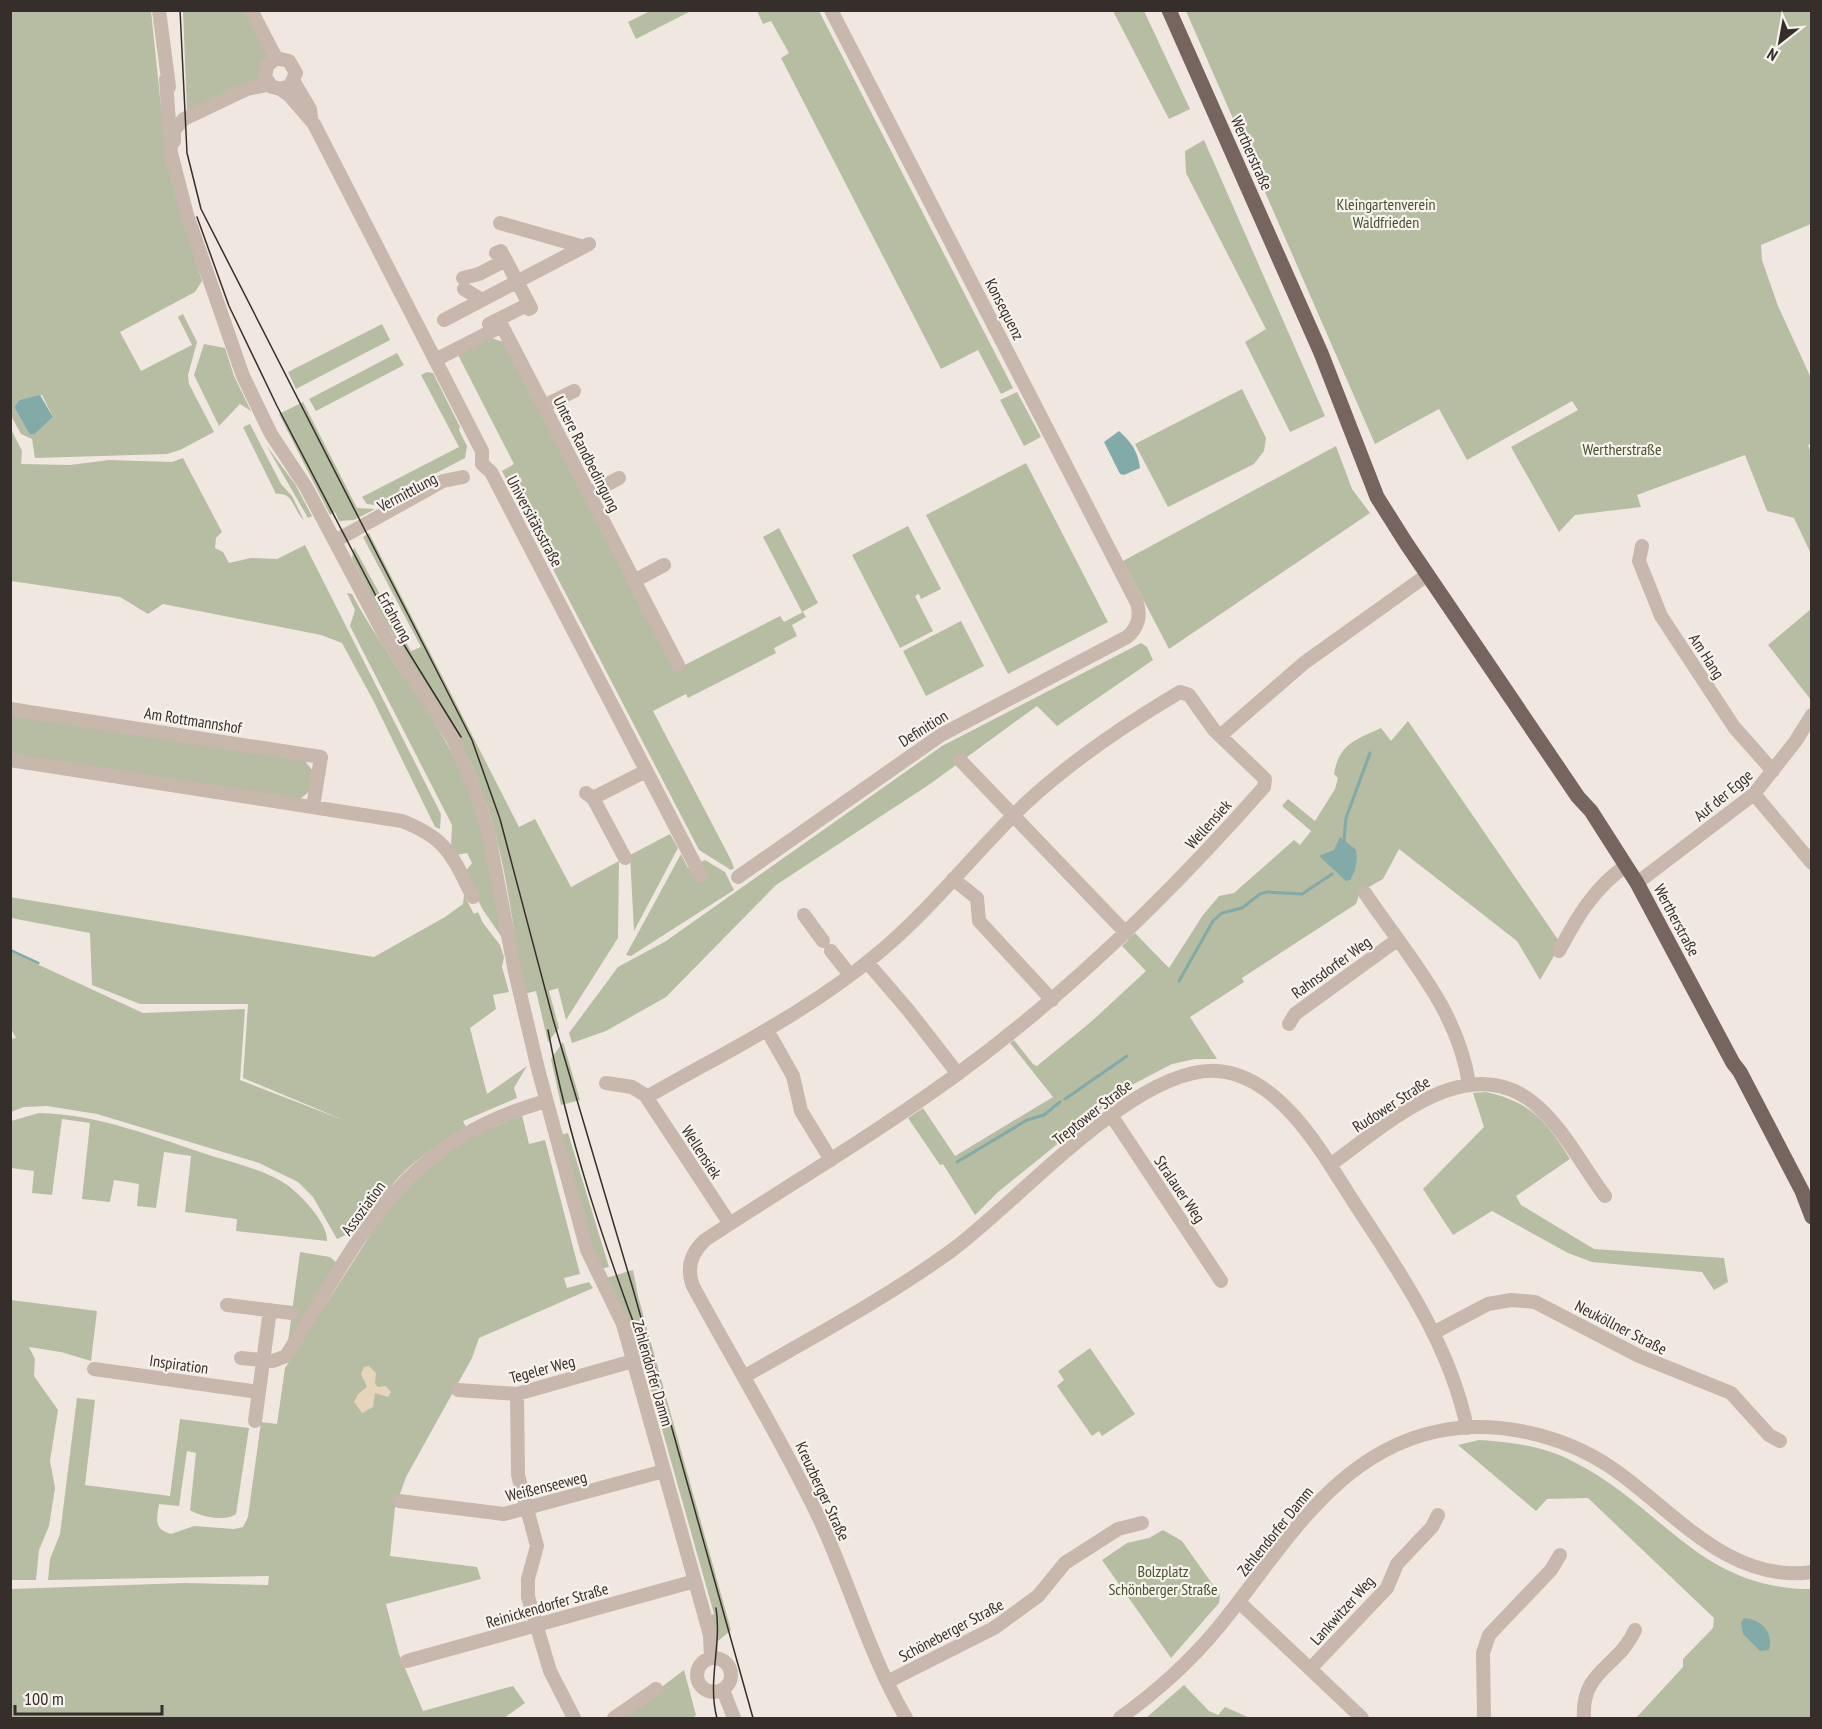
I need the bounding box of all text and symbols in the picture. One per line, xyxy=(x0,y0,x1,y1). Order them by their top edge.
north arrow xyxy=(1750,12,1810,72)
text: N xyxy=(1763,44,1781,66)
street label: Wertherstraße xyxy=(1227,113,1277,193)
park label: Kleingartenverein Waldfrieden xyxy=(1336,194,1436,232)
street label: Konsequenz xyxy=(981,275,1029,343)
street label: Untere Randbedingung xyxy=(549,393,625,515)
park label: Wertherstraße xyxy=(1583,439,1662,459)
street label: Vermittlung xyxy=(373,468,440,517)
street label: Universitätsstraße xyxy=(503,472,567,570)
street label: Erfahrung xyxy=(373,589,417,645)
street label: Am Hang xyxy=(1685,629,1729,683)
street label: Am Rottmannshof xyxy=(143,702,244,738)
street label: Definition xyxy=(895,705,951,751)
street label: Auf der Egge xyxy=(1690,765,1756,825)
street label: Wellensiek xyxy=(1181,795,1236,853)
street label: Wertherstraße xyxy=(1650,880,1704,960)
street label: Rahnsdorfer Weg xyxy=(1287,931,1375,1003)
street label: Rudower Straße xyxy=(1348,1072,1434,1136)
street label: Treptower Straße xyxy=(1048,1075,1136,1149)
street label: Wellensiek xyxy=(677,1122,727,1183)
street label: Stralauer Weg xyxy=(1150,1152,1210,1226)
street label: Assoziation xyxy=(337,1177,389,1239)
street label: Neuköllner Straße xyxy=(1572,1295,1670,1359)
street label: Zehlendorfer Damm xyxy=(628,1318,678,1428)
street label: Inspiration xyxy=(148,1350,210,1378)
street label: Tegeler Weg xyxy=(507,1351,577,1387)
street label: Kreuzberger Straße xyxy=(791,1438,855,1544)
street label: Weißenseeweg xyxy=(503,1466,589,1506)
street label: Zehlendorfer Damm xyxy=(1233,1482,1317,1580)
park label: Bolzplatz Schönberger Straße xyxy=(1108,1561,1218,1599)
street label: Lankwitzer Weg xyxy=(1306,1571,1378,1649)
street label: Reinickendorfer Straße xyxy=(484,1578,610,1632)
street label: Schöneberger Straße xyxy=(895,1594,1007,1666)
scale bar xyxy=(15,1678,162,1716)
text: 100 m xyxy=(24,1687,64,1710)

